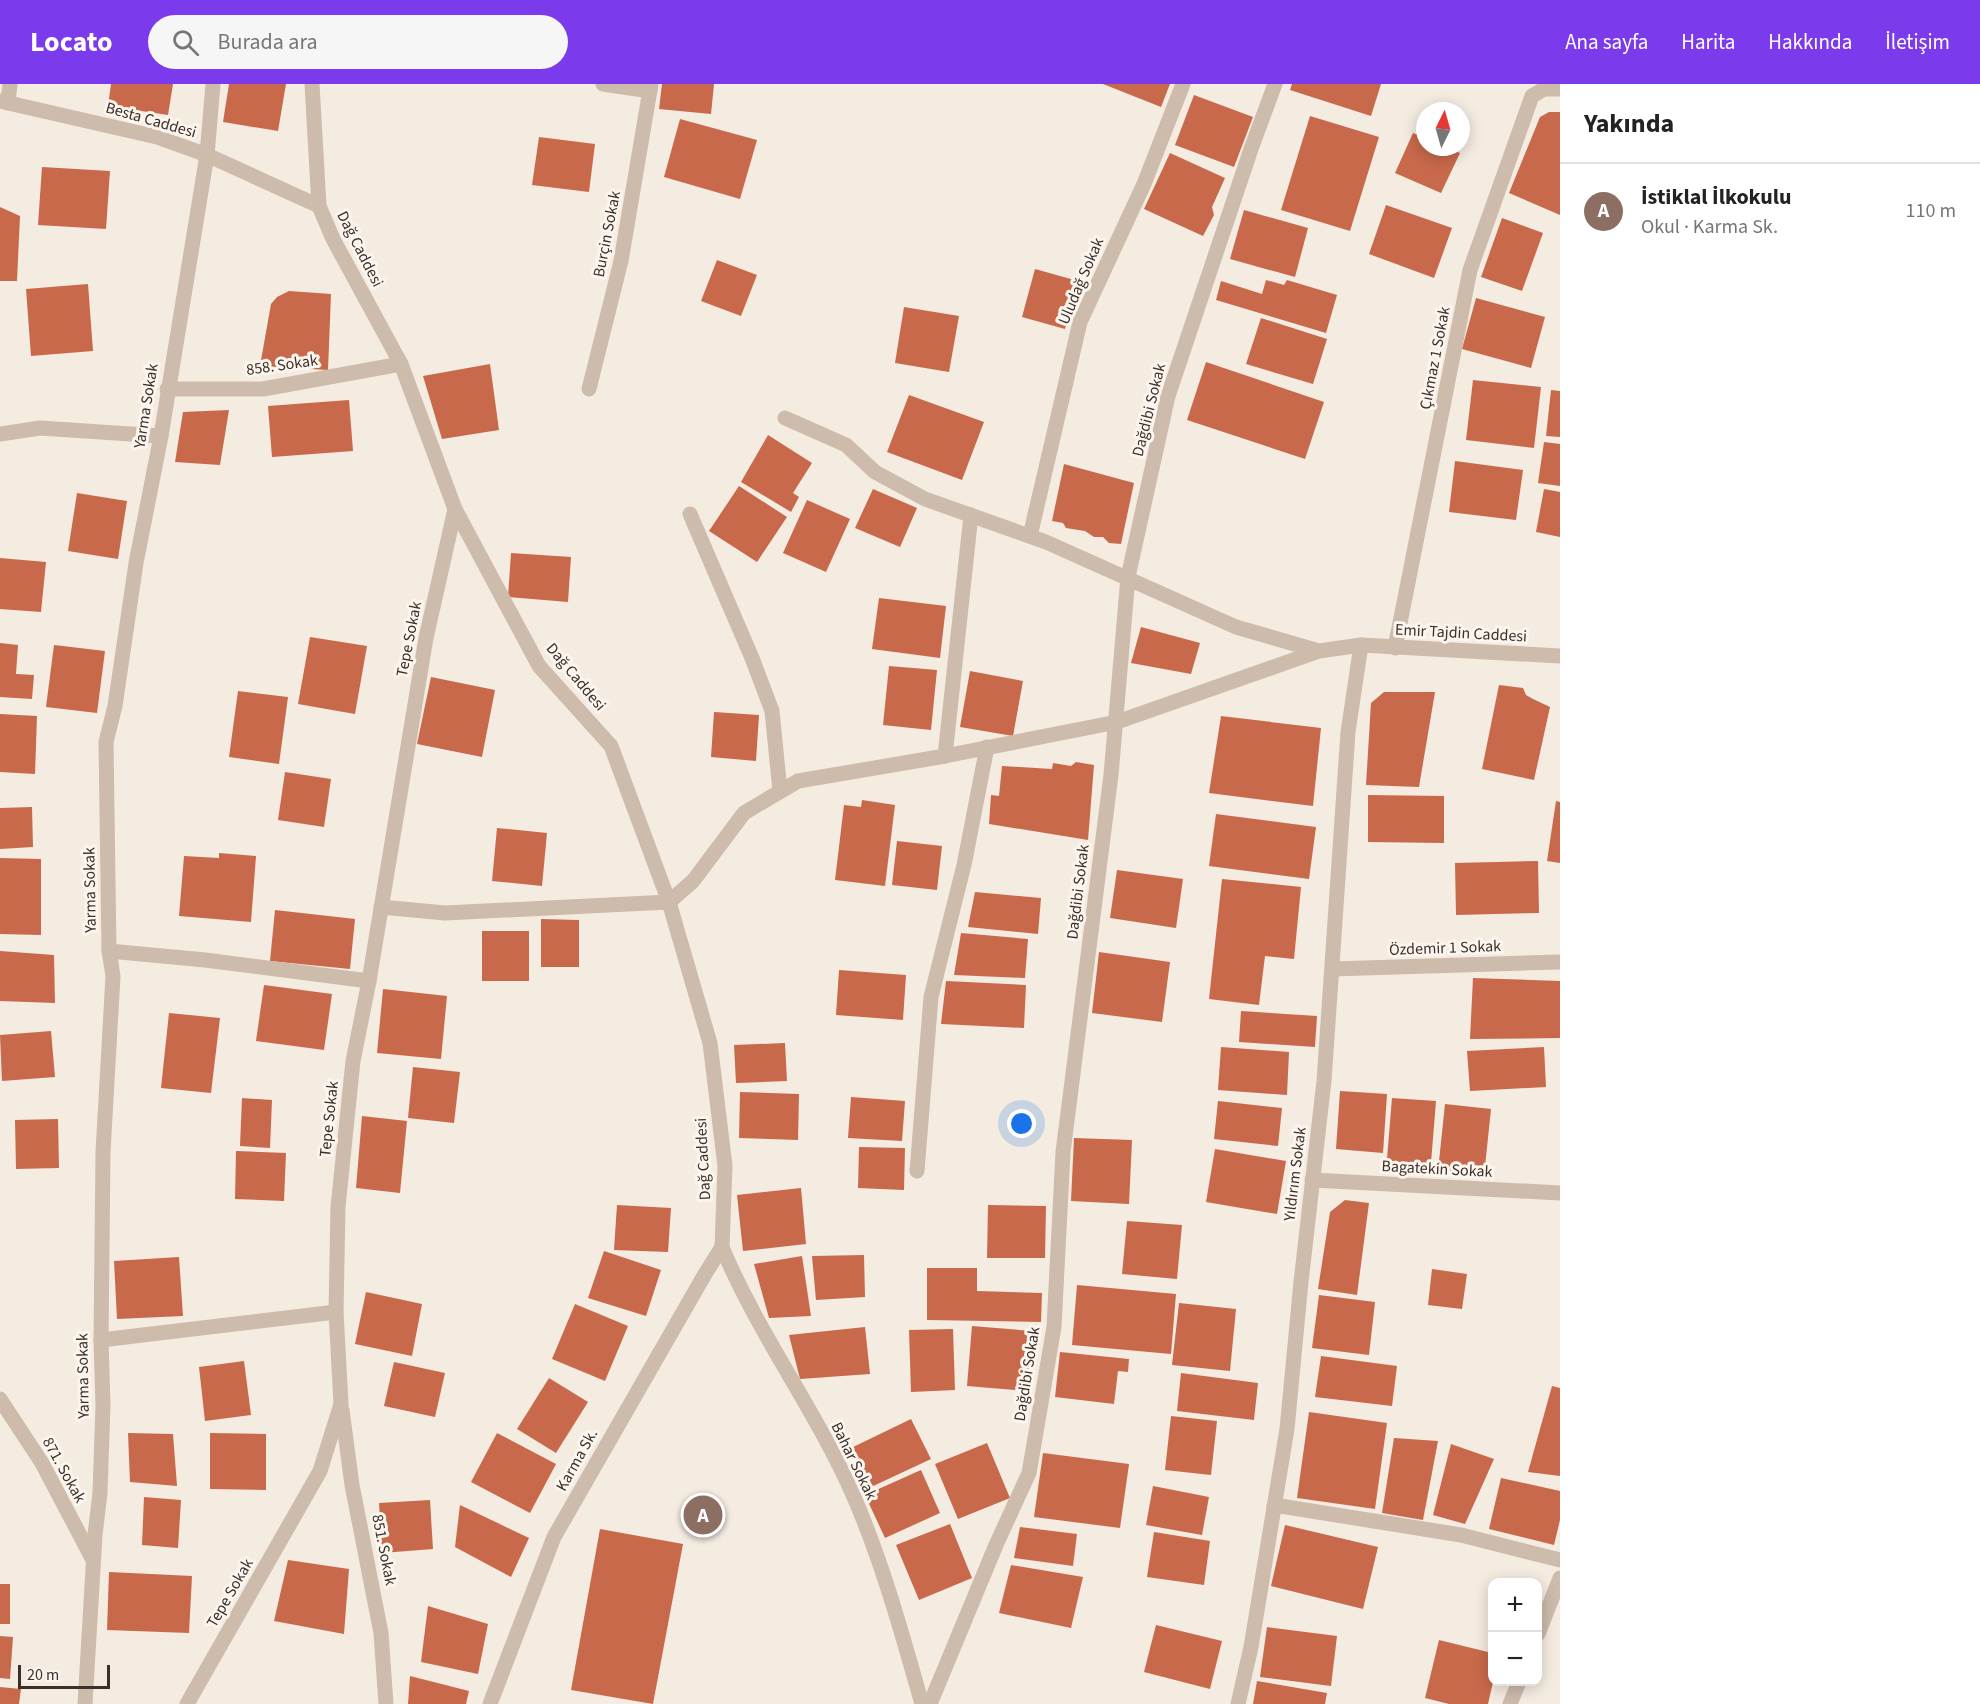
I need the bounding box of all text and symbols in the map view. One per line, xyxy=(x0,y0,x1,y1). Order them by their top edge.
search box xyxy=(148,15,568,69)
text: Locato xyxy=(30,22,112,62)
icon: search xyxy=(169,26,202,59)
text: Burada ara xyxy=(217,26,318,58)
text: Ana sayfa xyxy=(1565,27,1648,57)
text: Harita xyxy=(1681,27,1735,57)
text: Hakkında xyxy=(1768,27,1852,57)
text: İletişim xyxy=(1885,27,1950,57)
street label: Besta Caddesi xyxy=(103,97,199,143)
north arrow xyxy=(1416,102,1470,156)
text: Yakında xyxy=(1584,105,1674,142)
text: İstiklal İlkokulu xyxy=(1641,181,1792,213)
street label: Burçin Sokak xyxy=(588,189,626,279)
text: A xyxy=(1598,197,1609,225)
text: 110 m xyxy=(1906,197,1956,225)
street label: Dağ Caddesi xyxy=(331,207,389,291)
text: Okul · Karma Sk. xyxy=(1641,213,1778,241)
street label: Uludağ Sokak xyxy=(1053,234,1109,328)
street label: Çıkmaz 1 Sokak xyxy=(1414,305,1456,411)
street label: 858. Sokak xyxy=(245,349,319,381)
street label: Dağdibi Sokak xyxy=(1127,361,1171,459)
street label: Yarma Sokak xyxy=(128,362,164,451)
street label: Tepe Sokak xyxy=(391,599,427,679)
street label: Emir Tajdin Caddesi xyxy=(1394,619,1528,647)
street label: Dağ Caddesi xyxy=(541,638,611,716)
street label: Dağdibi Sokak xyxy=(1061,843,1095,941)
street label: Yarma Sokak xyxy=(78,847,102,934)
street label: Özdemir 1 Sokak xyxy=(1389,935,1501,961)
street label: Tepe Sokak xyxy=(314,1080,344,1158)
your location xyxy=(1007,1109,1036,1138)
street label: Dağ Caddesi xyxy=(690,1117,716,1201)
street label: Yıldırım Sokak xyxy=(1278,1126,1312,1223)
street label: Bagatekin Sokak xyxy=(1381,1155,1493,1183)
street label: Dağdibi Sokak xyxy=(1009,1325,1045,1423)
street label: Yarma Sokak xyxy=(71,1333,95,1420)
street label: Bahar Sokak xyxy=(826,1418,882,1504)
street label: Karma Sk. xyxy=(551,1425,603,1495)
street label: 871. Sokak xyxy=(37,1433,91,1507)
pin: A xyxy=(684,1492,722,1538)
street label: 851. Sokak xyxy=(366,1513,402,1588)
street label: Tepe Sokak xyxy=(201,1554,259,1632)
map controls xyxy=(1488,1578,1542,1686)
button: + xyxy=(1488,1578,1542,1632)
button: − xyxy=(1488,1632,1542,1686)
scale bar xyxy=(18,1662,110,1690)
text: 20 m xyxy=(27,1664,59,1686)

